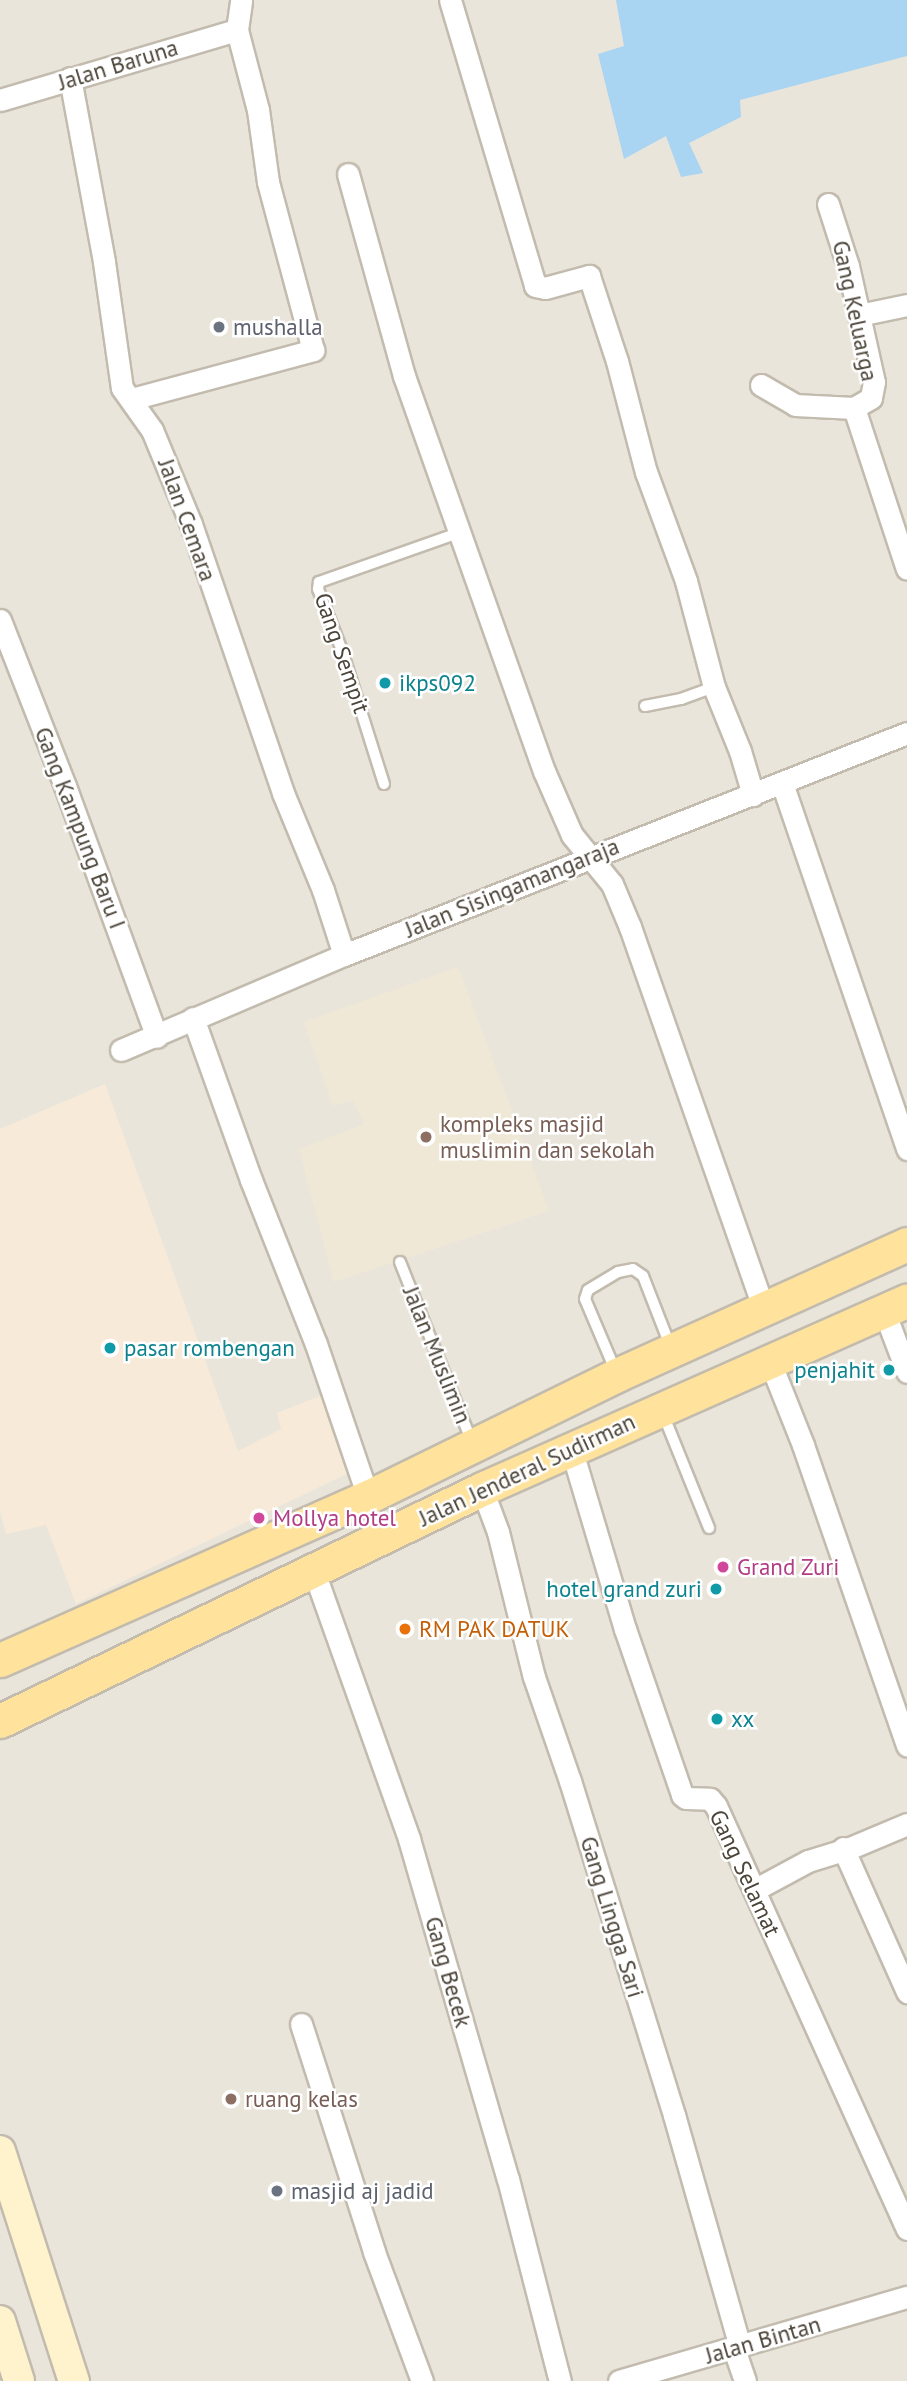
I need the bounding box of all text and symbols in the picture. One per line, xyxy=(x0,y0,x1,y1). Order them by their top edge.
street label: Jalan Baruna xyxy=(55,34,181,96)
street label: Gang Keluarga xyxy=(827,238,883,384)
place label: mushalla xyxy=(233,313,323,341)
marker: mushalla xyxy=(211,319,227,335)
street label: Jalan Cemara xyxy=(152,455,222,585)
street label: Gang Sempit xyxy=(309,589,375,717)
place label: ikps092 xyxy=(399,669,476,697)
marker: ikps092 xyxy=(377,675,393,691)
street label: Gang Kampung Baru I xyxy=(29,723,131,933)
street label: Jalan Sisingamangaraja xyxy=(401,832,623,944)
place label: kompleks masjid muslimin dan sekolah xyxy=(440,1110,655,1164)
marker: kompleks masjid muslimin dan sekolah xyxy=(418,1129,434,1145)
street label: Jalan Muslimin xyxy=(397,1282,477,1428)
place label: pasar rombengan xyxy=(124,1334,295,1362)
marker: pasar rombengan xyxy=(102,1340,118,1356)
place label: penjahit xyxy=(794,1356,875,1384)
marker: penjahit xyxy=(881,1362,897,1378)
street label: Jalan Jenderal Sudirman xyxy=(414,1408,640,1532)
place label: Mollya hotel xyxy=(273,1504,396,1532)
marker: Mollya hotel xyxy=(251,1510,267,1526)
place label: Grand Zuri xyxy=(737,1553,840,1581)
marker: Grand Zuri xyxy=(715,1559,731,1575)
place label: hotel grand zuri xyxy=(546,1575,702,1603)
marker: hotel grand zuri xyxy=(708,1581,724,1597)
place label: RM PAK DATUK xyxy=(419,1615,570,1643)
marker: RM PAK DATUK xyxy=(397,1621,413,1637)
place label: xx xyxy=(731,1705,754,1733)
marker: xx xyxy=(709,1711,725,1727)
street label: Gang Selamat xyxy=(704,1805,786,1941)
street label: Gang Lingga Sari xyxy=(574,1833,650,2001)
street label: Gang Becek xyxy=(419,1913,477,2031)
place label: ruang kelas xyxy=(245,2085,358,2113)
marker: ruang kelas xyxy=(223,2091,239,2107)
place label: masjid aj jadid xyxy=(291,2177,434,2205)
marker: masjid aj jadid xyxy=(269,2183,285,2199)
street label: Jalan Bintan xyxy=(702,2310,824,2370)

